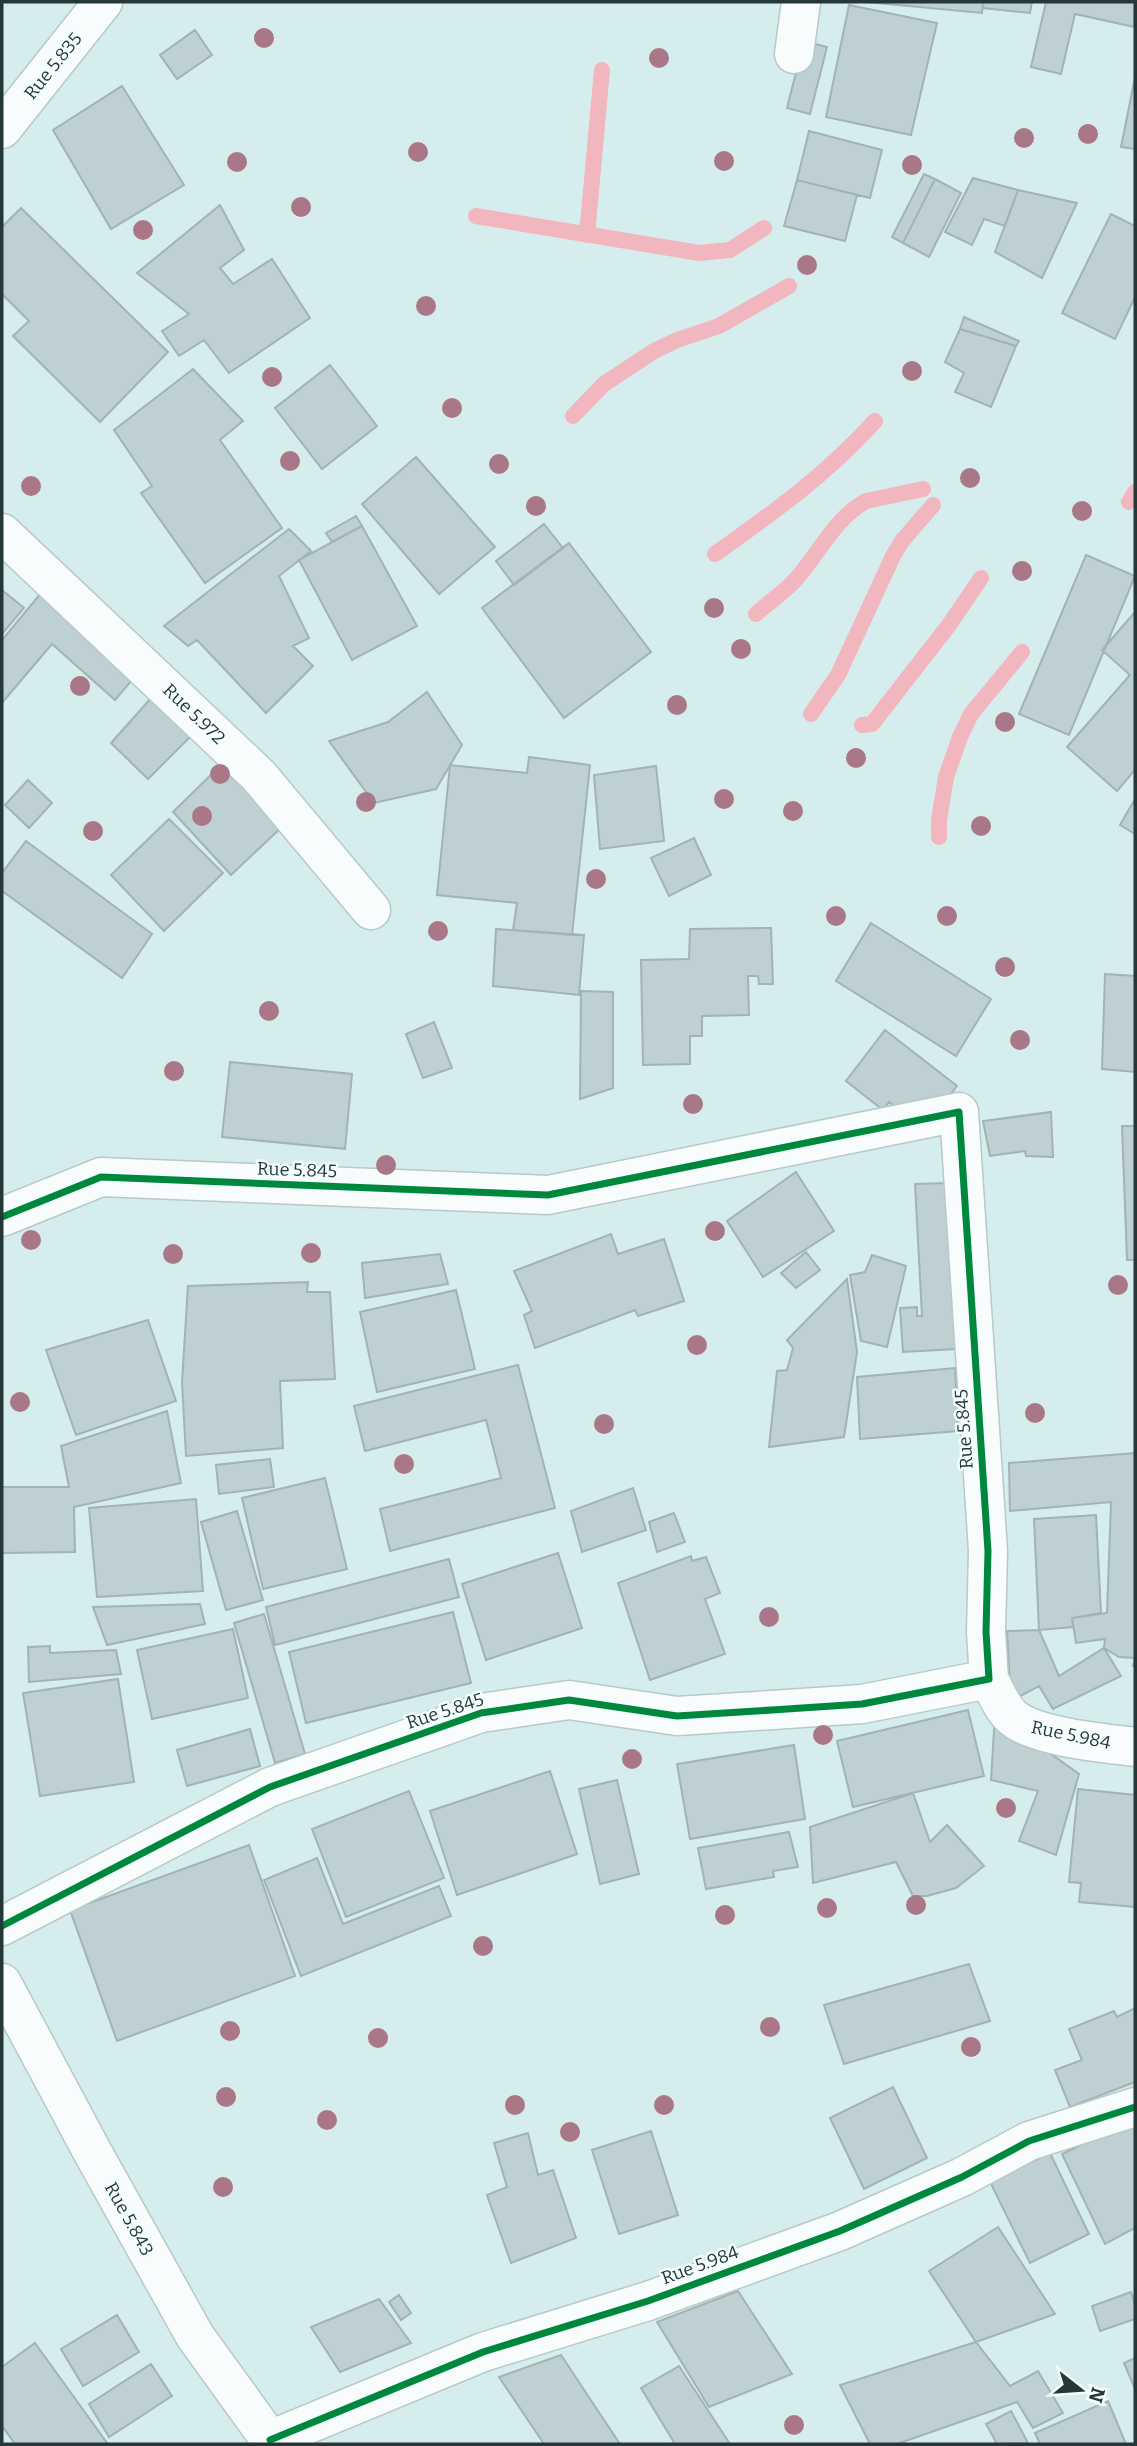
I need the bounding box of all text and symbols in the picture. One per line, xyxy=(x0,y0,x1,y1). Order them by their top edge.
street label: Rue 5.835 xyxy=(19,28,87,104)
street label: Rue 5.972 xyxy=(158,679,230,749)
street label: Rue 5.845 xyxy=(257,1158,337,1182)
street label: Rue 5.845 xyxy=(950,1388,978,1470)
street label: Rue 5.845 xyxy=(403,1688,487,1734)
street label: Rue 5.984 xyxy=(1029,1716,1113,1754)
street label: Rue 5.843 xyxy=(100,2178,158,2260)
street label: Rue 5.984 xyxy=(658,2241,742,2289)
north arrow xyxy=(1046,2355,1116,2425)
text: N xyxy=(1084,2384,1110,2406)

